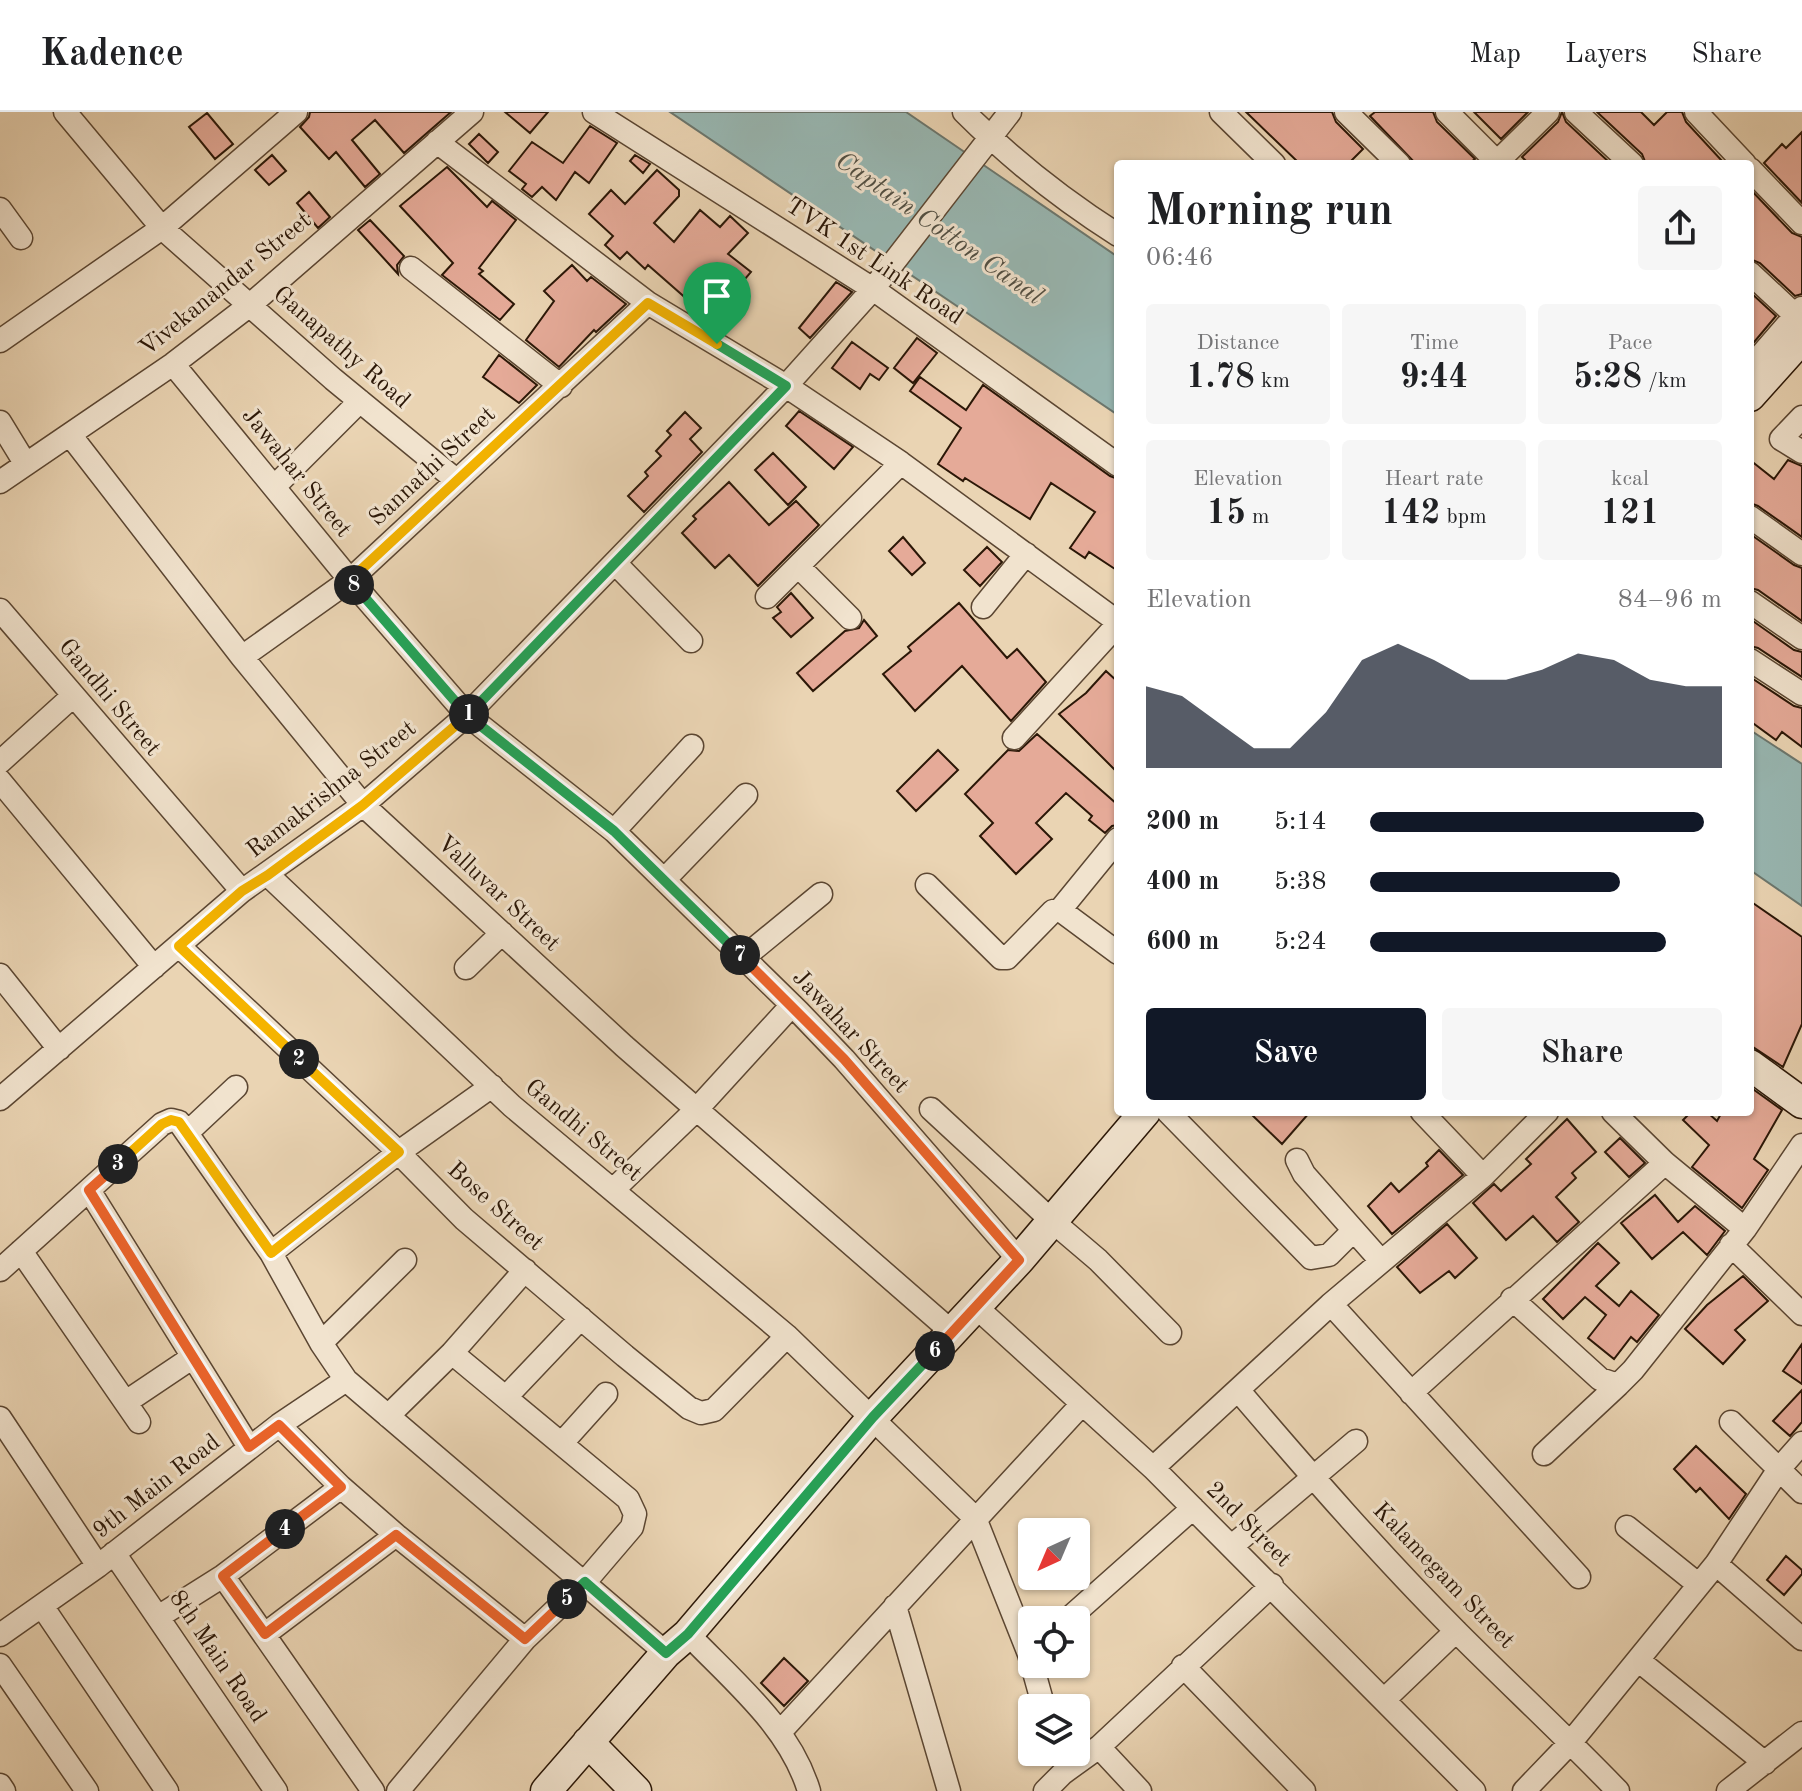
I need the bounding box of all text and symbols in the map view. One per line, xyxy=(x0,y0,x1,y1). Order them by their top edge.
text: Kadence xyxy=(40,36,184,74)
text: Map xyxy=(1469,41,1521,69)
text: Layers xyxy=(1565,41,1647,69)
text: Share xyxy=(1691,41,1762,69)
water label: Captain Cotton Canal xyxy=(831,148,1048,311)
button: share xyxy=(1638,186,1722,270)
text: Morning run xyxy=(1146,190,1393,234)
street label: TVK 1st Link Road xyxy=(781,194,967,330)
street label: Vivekanandar Street xyxy=(136,209,316,361)
text: 06:46 xyxy=(1146,245,1214,271)
pin xyxy=(683,262,751,344)
icon: arrive xyxy=(695,274,739,318)
street label: Ganapathy Road xyxy=(268,282,414,414)
text: Distance xyxy=(1197,332,1279,354)
text: Time xyxy=(1409,332,1459,354)
text: Pace xyxy=(1608,332,1652,354)
text: 1.78 xyxy=(1186,361,1255,395)
text: 9:44 xyxy=(1400,361,1468,395)
text: 5:28 xyxy=(1573,361,1642,395)
text: km xyxy=(1255,370,1290,392)
text: /km xyxy=(1642,370,1687,392)
street label: Sannathi Street xyxy=(365,403,501,531)
street label: Jawahar Street xyxy=(237,404,355,542)
text: Elevation xyxy=(1193,468,1283,490)
text: Heart rate xyxy=(1385,468,1483,490)
text: kcal xyxy=(1611,468,1649,490)
text: 15 xyxy=(1206,497,1246,531)
text: 142 xyxy=(1381,497,1440,531)
text: 121 xyxy=(1600,497,1660,531)
text: m xyxy=(1246,506,1270,528)
text: bpm xyxy=(1440,506,1487,528)
pin: 8 xyxy=(334,565,374,605)
text: 8 xyxy=(348,574,360,596)
text: Elevation xyxy=(1146,587,1252,613)
text: 84–96 m xyxy=(1618,587,1722,613)
street label: Gandhi Street xyxy=(53,635,165,761)
pin: 1 xyxy=(449,694,489,734)
text: 1 xyxy=(463,703,475,725)
street label: Ramakrishna Street xyxy=(243,717,421,863)
text: 200 m xyxy=(1146,809,1219,835)
text: 5:14 xyxy=(1274,809,1327,835)
street label: Valluvar Street xyxy=(432,831,564,957)
text: 400 m xyxy=(1146,869,1219,895)
text: 5:38 xyxy=(1274,869,1327,895)
text: 600 m xyxy=(1146,929,1219,955)
text: 5:24 xyxy=(1274,929,1327,955)
pin: 7 xyxy=(720,935,760,975)
text: 7 xyxy=(734,944,746,966)
street label: Jawahar Street xyxy=(787,966,913,1098)
button: Save xyxy=(1146,1008,1426,1100)
button: Share xyxy=(1442,1008,1722,1100)
pin: 2 xyxy=(279,1039,319,1079)
text: 2 xyxy=(293,1048,305,1070)
street label: Gandhi Street xyxy=(520,1075,646,1187)
pin: 3 xyxy=(98,1144,138,1184)
text: 3 xyxy=(112,1153,124,1175)
street label: Bose Street xyxy=(442,1158,548,1256)
pin: 6 xyxy=(915,1331,955,1371)
text: 6 xyxy=(929,1340,941,1362)
street label: 9th Main Road xyxy=(89,1430,225,1544)
street label: 2nd Street xyxy=(1201,1478,1295,1572)
street label: Kalamegam Street xyxy=(1367,1498,1519,1654)
pin: 4 xyxy=(265,1509,305,1549)
text: 4 xyxy=(279,1518,291,1540)
north arrow xyxy=(1018,1518,1090,1590)
map controls xyxy=(1018,1518,1090,1766)
pin: 5 xyxy=(547,1579,587,1619)
street label: 8th Main Road xyxy=(164,1587,270,1727)
text: 5 xyxy=(561,1588,573,1610)
button: locate xyxy=(1018,1606,1090,1678)
button: layers xyxy=(1018,1694,1090,1766)

